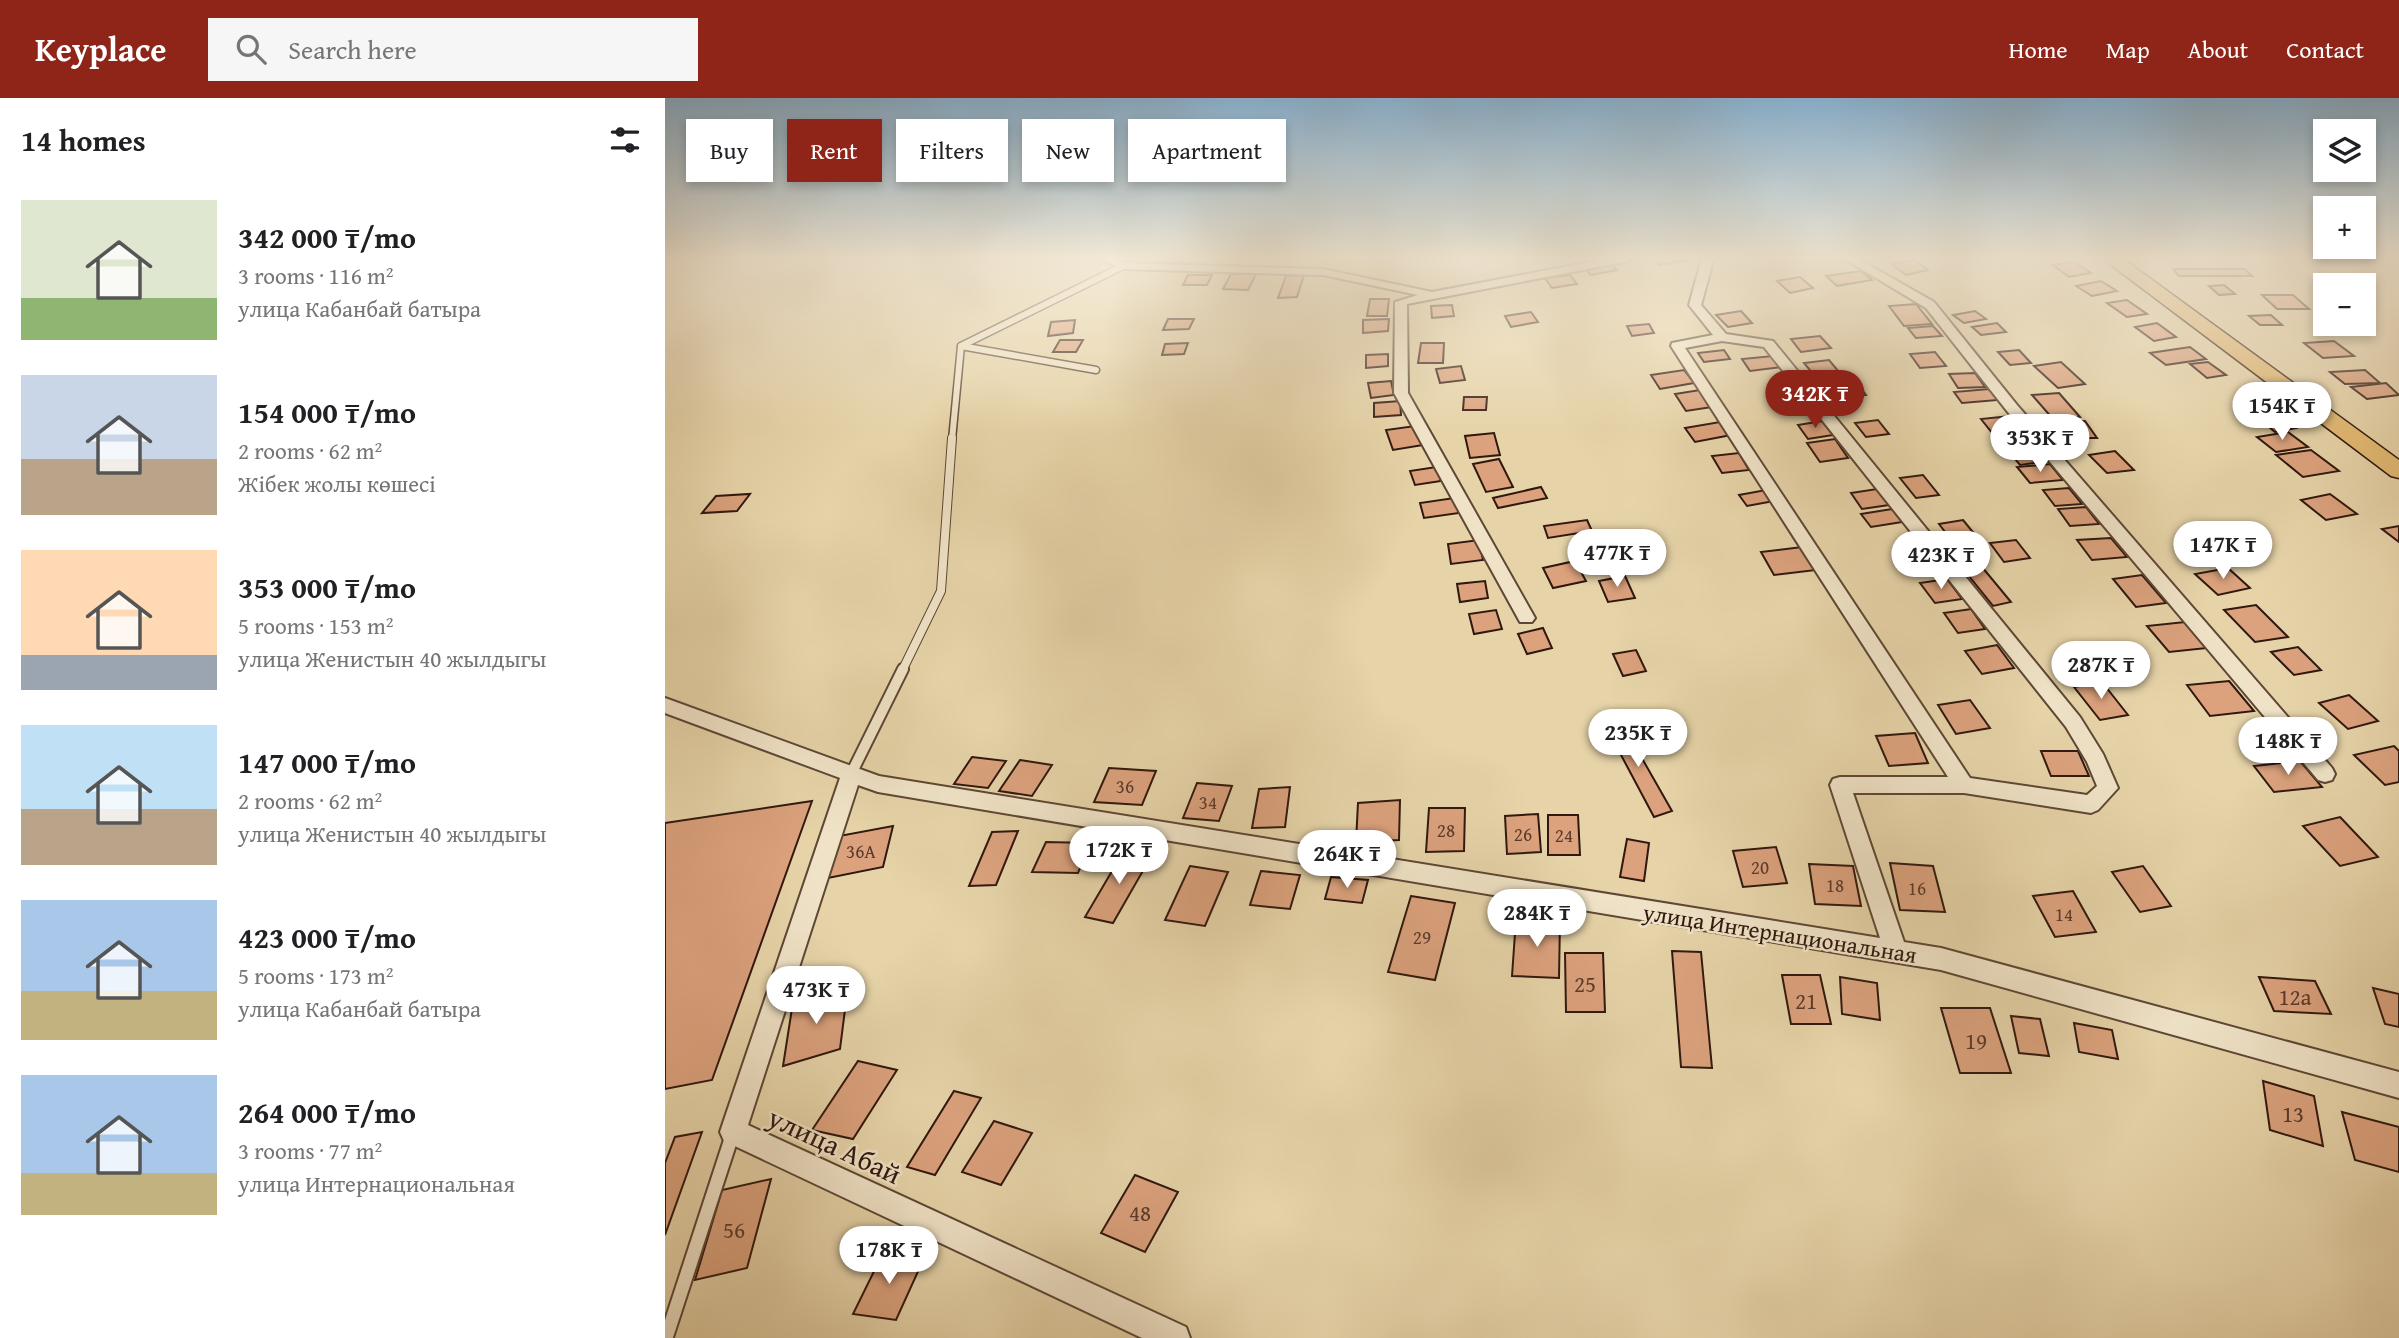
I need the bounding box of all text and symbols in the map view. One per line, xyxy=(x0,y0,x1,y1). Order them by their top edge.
search box xyxy=(208,18,698,81)
text: Keyplace xyxy=(35,25,166,73)
icon: search xyxy=(232,30,270,68)
text: Search here xyxy=(288,30,417,69)
text: Home xyxy=(2009,32,2068,67)
text: Map xyxy=(2106,32,2150,67)
text: About xyxy=(2188,32,2248,67)
text: Contact xyxy=(2286,32,2364,67)
text: 14 homes xyxy=(21,118,146,162)
chip: Buy xyxy=(686,119,773,182)
chip: Rent xyxy=(787,119,882,182)
chip: Filters xyxy=(896,119,1008,182)
chip: New xyxy=(1022,119,1114,182)
chip: Apartment xyxy=(1128,119,1286,182)
map controls xyxy=(2313,119,2376,336)
button: layers xyxy=(2313,119,2376,182)
icon: filters xyxy=(606,121,644,159)
button: + xyxy=(2313,196,2376,259)
text: 342 000 ₸/mo xyxy=(238,215,416,259)
icon: home xyxy=(77,228,161,312)
text: 3 rooms · 116 m² xyxy=(238,259,393,292)
button: − xyxy=(2313,273,2376,336)
text: улица Кабанбай батыра xyxy=(238,292,481,325)
pin: 342K ₸ xyxy=(1758,370,1872,430)
text: 342K ₸ xyxy=(1781,376,1849,409)
pin: 154K ₸ xyxy=(2225,382,2339,442)
text: 154K ₸ xyxy=(2248,388,2316,421)
text: 154 000 ₸/mo xyxy=(238,390,416,434)
icon: home xyxy=(77,403,161,487)
pin: 353K ₸ xyxy=(1983,414,2097,474)
text: 353K ₸ xyxy=(2006,420,2074,453)
text: 2 rooms · 62 m² xyxy=(238,434,382,467)
text: Жібек жолы көшесі xyxy=(238,467,436,500)
pin: 147K ₸ xyxy=(2166,522,2280,581)
text: 147K ₸ xyxy=(2189,527,2257,560)
pin: 477K ₸ xyxy=(1560,530,1674,589)
pin: 423K ₸ xyxy=(1884,532,1998,591)
text: 477K ₸ xyxy=(1583,535,1651,568)
text: 423K ₸ xyxy=(1907,537,1975,570)
text: 353 000 ₸/mo xyxy=(238,565,416,609)
icon: home xyxy=(77,578,161,662)
text: 5 rooms · 153 m² xyxy=(238,609,393,642)
text: улица Женистын 40 жылдыгы xyxy=(238,642,546,675)
pin: 287K ₸ xyxy=(2044,642,2158,701)
text: 287K ₸ xyxy=(2067,647,2135,680)
pin: 235K ₸ xyxy=(1581,710,1695,769)
text: 235K ₸ xyxy=(1604,715,1672,748)
pin: 148K ₸ xyxy=(2231,718,2345,777)
text: 148K ₸ xyxy=(2254,723,2322,756)
text: 147 000 ₸/mo xyxy=(238,740,416,784)
icon: home xyxy=(77,753,161,837)
house number: 36 xyxy=(1116,772,1134,800)
text: 2 rooms · 62 m² xyxy=(238,784,382,817)
house number: 34 xyxy=(1199,788,1217,816)
house number: 28 xyxy=(1437,816,1455,844)
text: улица Женистын 40 жылдыгы xyxy=(238,817,546,850)
house number: 26 xyxy=(1514,820,1532,848)
house number: 24 xyxy=(1555,821,1573,849)
pin: 172K ₸ xyxy=(1062,826,1176,886)
pin: 264K ₸ xyxy=(1290,830,1404,890)
text: 172K ₸ xyxy=(1085,832,1153,865)
text: 264K ₸ xyxy=(1313,836,1381,869)
house number: 36А xyxy=(846,837,876,865)
house number: 20 xyxy=(1751,853,1769,881)
house number: 18 xyxy=(1826,871,1844,899)
house number: 16 xyxy=(1908,874,1926,902)
pin: 284K ₸ xyxy=(1480,890,1594,949)
text: 284K ₸ xyxy=(1503,895,1571,928)
street label: улица Интернациональная xyxy=(1640,895,1920,971)
house number: 14 xyxy=(2055,900,2073,928)
text: 423 000 ₸/mo xyxy=(238,915,416,959)
house number: 29 xyxy=(1413,923,1431,951)
icon: home xyxy=(77,928,161,1012)
text: 5 rooms · 173 m² xyxy=(238,959,393,992)
pin: 473K ₸ xyxy=(759,967,873,1026)
house number: 25 xyxy=(1574,967,1596,1000)
text: 473K ₸ xyxy=(782,972,850,1005)
house number: 12а xyxy=(2278,980,2312,1013)
house number: 21 xyxy=(1795,984,1817,1017)
text: улица Кабанбай батыра xyxy=(238,992,481,1025)
house number: 19 xyxy=(1965,1024,1987,1057)
text: 264 000 ₸/mo xyxy=(238,1090,416,1134)
street label: улица Абай xyxy=(761,1096,908,1194)
house number: 13 xyxy=(2282,1097,2304,1130)
icon: home xyxy=(77,1103,161,1187)
text: 3 rooms · 77 m² xyxy=(238,1134,382,1167)
text: улица Интернациональная xyxy=(238,1167,515,1200)
house number: 48 xyxy=(1129,1196,1151,1229)
house number: 56 xyxy=(723,1213,745,1246)
pin: 178K ₸ xyxy=(832,1226,946,1286)
text: 178K ₸ xyxy=(855,1232,923,1265)

